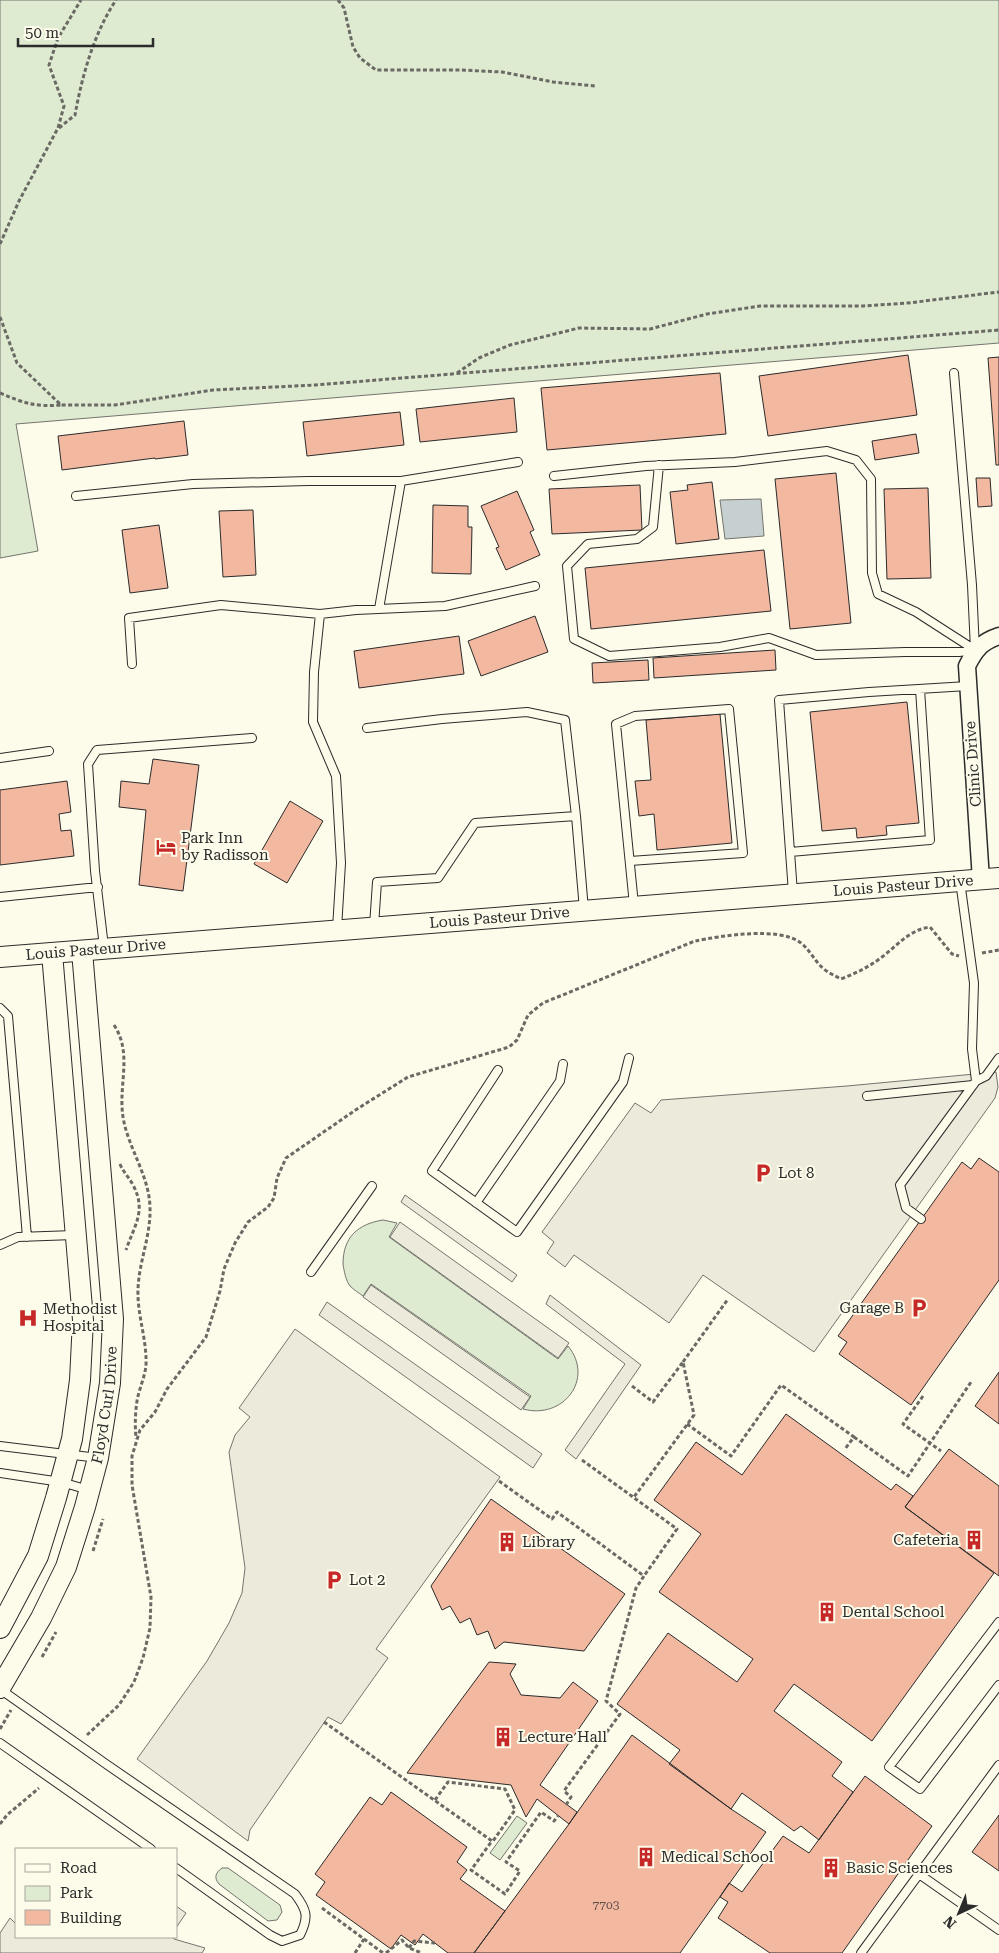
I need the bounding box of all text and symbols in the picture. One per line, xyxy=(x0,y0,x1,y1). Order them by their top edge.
scale bar xyxy=(18,15,152,47)
text: 50 m xyxy=(25,24,60,42)
street label: Clinic Drive xyxy=(961,720,985,808)
place label: Park Inn by Radisson xyxy=(181,829,269,864)
hotel icon: Park Inn by Radisson xyxy=(155,836,177,858)
street label: Louis Pasteur Drive xyxy=(832,871,974,900)
street label: Louis Pasteur Drive xyxy=(429,903,570,932)
street label: Louis Pasteur Drive xyxy=(25,935,166,964)
parking icon: Lot 8 xyxy=(752,1162,774,1184)
place label: Lot 8 xyxy=(778,1164,814,1182)
parking icon: Garage B xyxy=(908,1297,930,1319)
place label: Garage B xyxy=(840,1299,904,1317)
place label: Methodist Hospital xyxy=(43,1300,117,1335)
hospital icon: Methodist Hospital xyxy=(17,1307,39,1329)
street label: Floyd Curl Drive xyxy=(88,1346,121,1466)
building icon: Cafeteria xyxy=(963,1529,985,1551)
building icon: Library xyxy=(496,1531,518,1553)
place label: Cafeteria xyxy=(893,1531,959,1549)
place label: Library xyxy=(522,1533,575,1551)
parking icon: Lot 2 xyxy=(323,1569,345,1591)
place label: Lot 2 xyxy=(349,1571,385,1589)
building icon: Dental School xyxy=(816,1601,838,1623)
place label: Dental School xyxy=(842,1603,945,1621)
building icon: Lecture Hall xyxy=(492,1726,514,1748)
place label: Lecture Hall xyxy=(518,1728,607,1746)
building icon: Medical School xyxy=(635,1846,657,1868)
legend xyxy=(15,1848,178,1938)
place label: Medical School xyxy=(661,1848,774,1866)
building icon: Basic Sciences xyxy=(820,1857,842,1879)
text: Road xyxy=(60,1859,97,1877)
place label: Basic Sciences xyxy=(846,1859,953,1877)
text: Park xyxy=(60,1884,94,1902)
north arrow xyxy=(934,1888,984,1938)
house number: 7703 xyxy=(593,1898,620,1912)
text: Building xyxy=(60,1909,122,1927)
text: N xyxy=(940,1913,959,1932)

